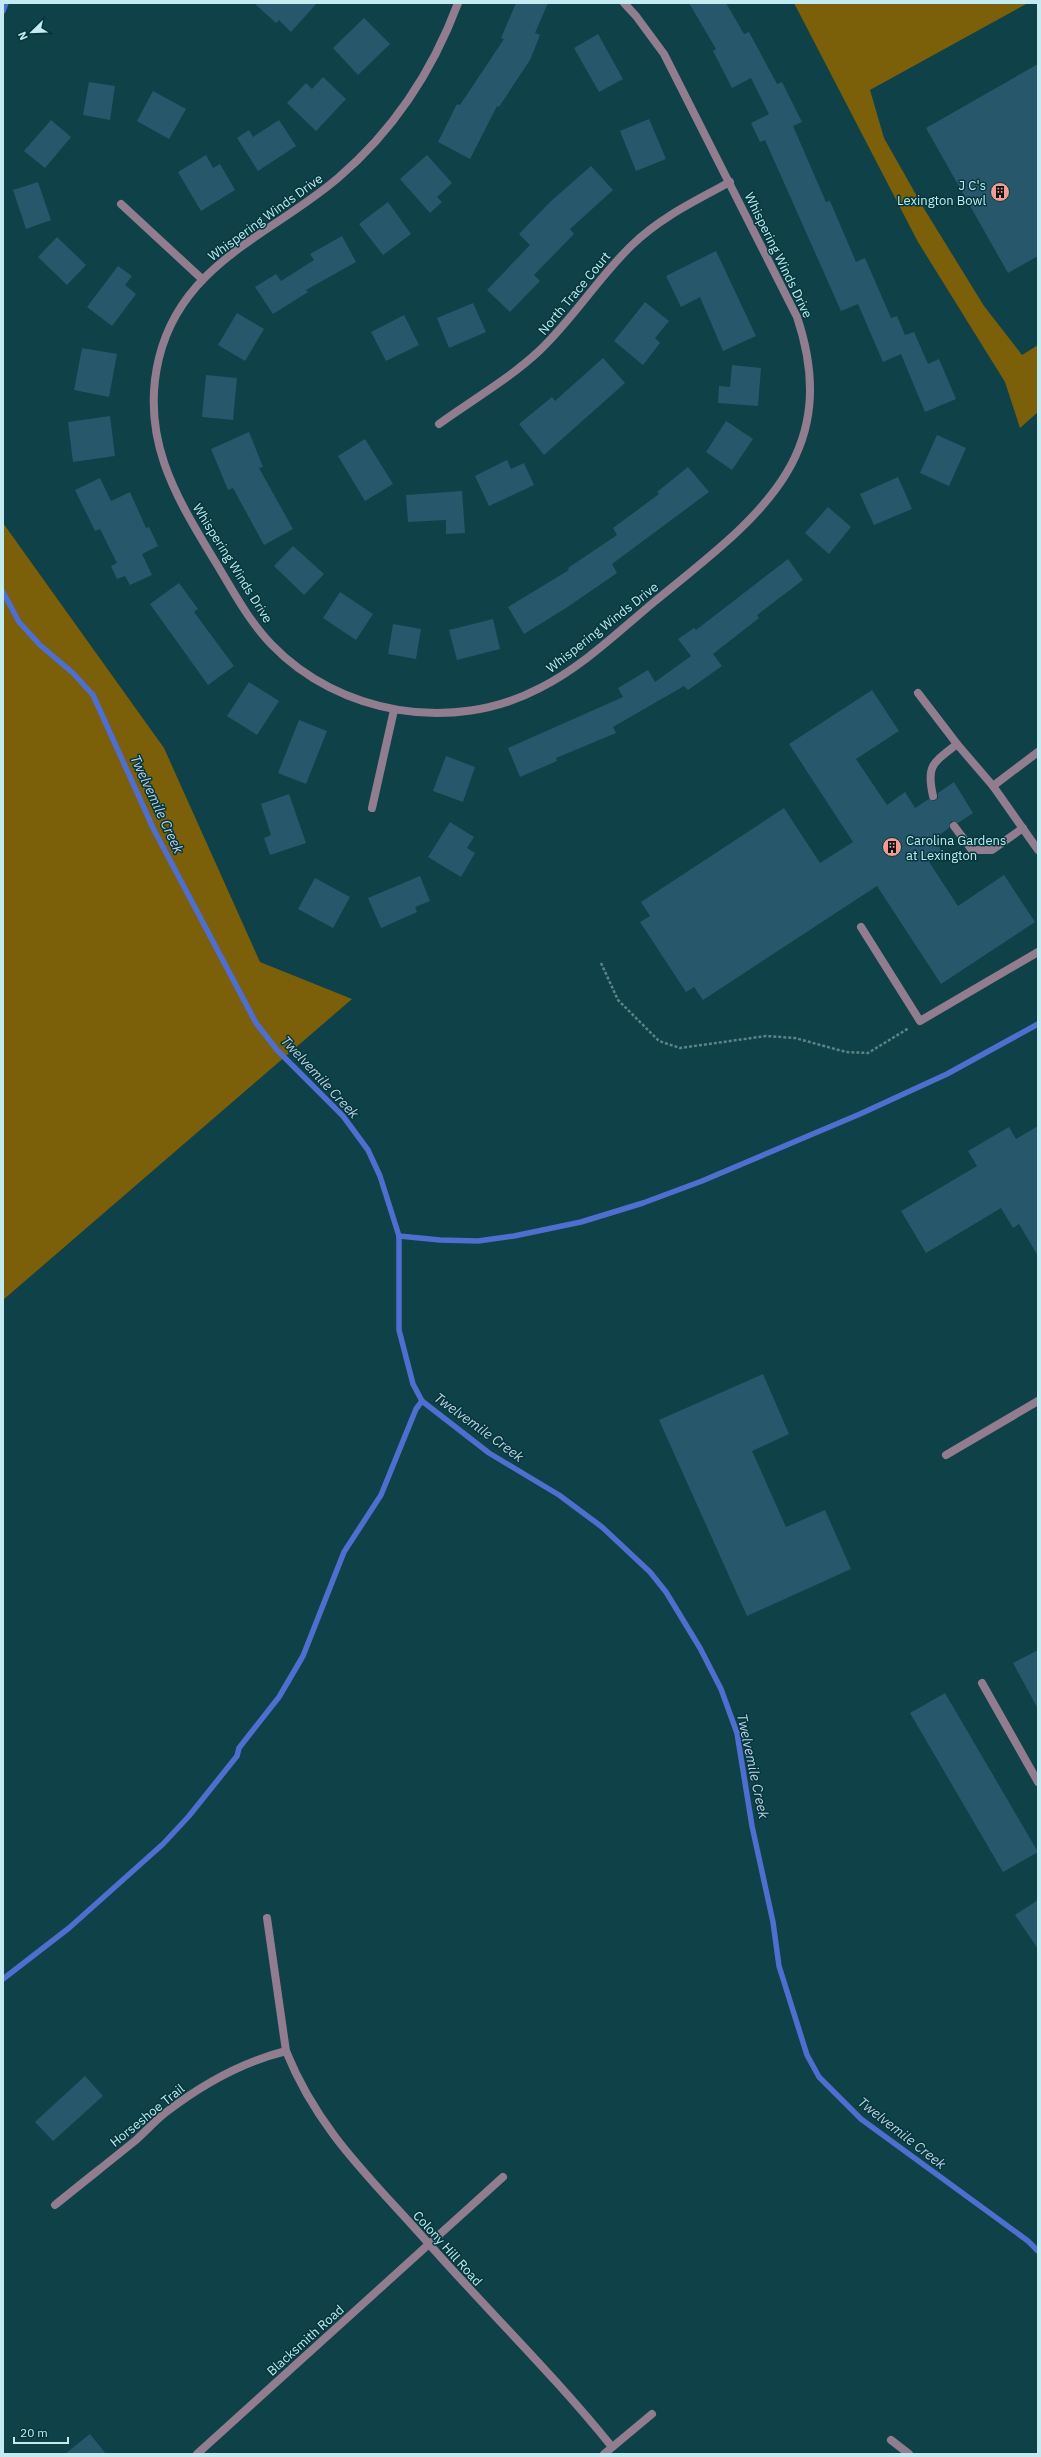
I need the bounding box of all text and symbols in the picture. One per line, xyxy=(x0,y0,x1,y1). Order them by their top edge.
north arrow xyxy=(12,12,52,52)
text: N xyxy=(15,29,31,42)
street label: Whispering Winds Drive xyxy=(205,170,326,265)
place label: J C's Lexington Bowl xyxy=(897,177,986,209)
building icon: J C's Lexington Bowl xyxy=(989,181,1011,203)
street label: Whispering Winds Drive xyxy=(741,190,816,321)
street label: North Trace Court xyxy=(535,248,614,338)
street label: Whispering Winds Drive xyxy=(189,500,276,626)
street label: Whispering Winds Drive xyxy=(543,578,662,677)
water label: Twelvemile Creek xyxy=(126,752,188,857)
place label: Carolina Gardens at Lexington xyxy=(906,832,1006,864)
building icon: Carolina Gardens at Lexington xyxy=(881,836,903,858)
water label: Twelvemile Creek xyxy=(277,1032,363,1123)
water label: Twelvemile Creek xyxy=(431,1388,528,1466)
water label: Twelvemile Creek xyxy=(733,1712,773,1821)
street label: Horseshoe Trail xyxy=(107,2080,188,2151)
water label: Twelvemile Creek xyxy=(854,2093,950,2173)
street label: Colony Hill Road xyxy=(409,2207,486,2289)
street label: Blacksmith Road xyxy=(263,2301,347,2379)
scale bar xyxy=(14,2419,68,2445)
text: 20 m xyxy=(20,2425,48,2440)

